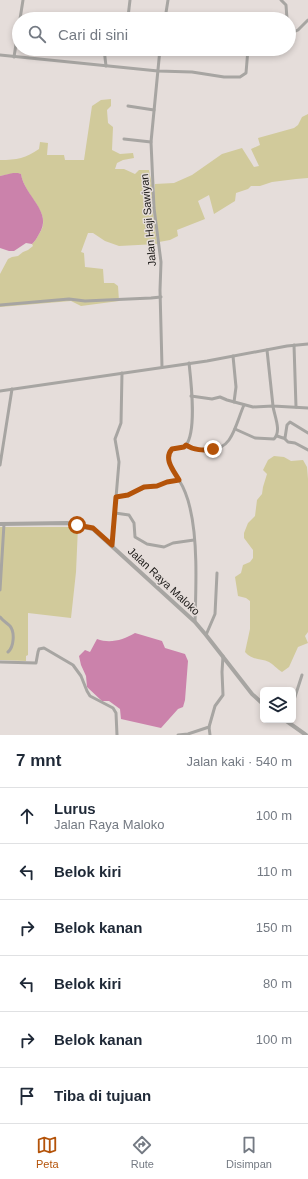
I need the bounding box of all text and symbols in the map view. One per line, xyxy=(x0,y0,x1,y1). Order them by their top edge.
search box xyxy=(12,12,296,56)
icon: search xyxy=(26,23,48,45)
text: Cari di sini xyxy=(58,26,128,43)
street label: Jalan Haji Sawiyan xyxy=(138,173,158,267)
route end xyxy=(204,440,222,458)
route start xyxy=(68,516,86,534)
street label: Jalan Raya Maloko xyxy=(126,545,202,617)
map controls xyxy=(260,687,296,723)
button: layers xyxy=(260,687,296,723)
text: 7 mnt xyxy=(16,751,61,770)
text: Jalan kaki · 540 m xyxy=(187,754,292,769)
text: Lurus xyxy=(54,800,96,817)
icon: ahead xyxy=(16,805,38,827)
text: 100 m xyxy=(256,808,292,823)
text: Jalan Raya Maloko xyxy=(54,817,165,832)
icon: left xyxy=(16,861,38,883)
text: Belok kiri xyxy=(54,863,122,880)
text: 110 m xyxy=(257,864,292,879)
icon: right xyxy=(16,917,38,939)
text: Belok kanan xyxy=(54,919,142,936)
text: 150 m xyxy=(256,920,292,935)
icon: left xyxy=(16,973,38,995)
text: Belok kiri xyxy=(54,975,122,992)
text: 80 m xyxy=(263,976,292,991)
icon: right xyxy=(16,1029,38,1051)
text: Belok kanan xyxy=(54,1031,142,1048)
text: 100 m xyxy=(256,1032,292,1047)
icon: arrive xyxy=(16,1085,38,1107)
text: Tiba di tujuan xyxy=(54,1087,151,1104)
tab: Peta xyxy=(36,1134,59,1170)
tab: Rute xyxy=(131,1134,154,1170)
tab: Disimpan xyxy=(226,1134,272,1170)

